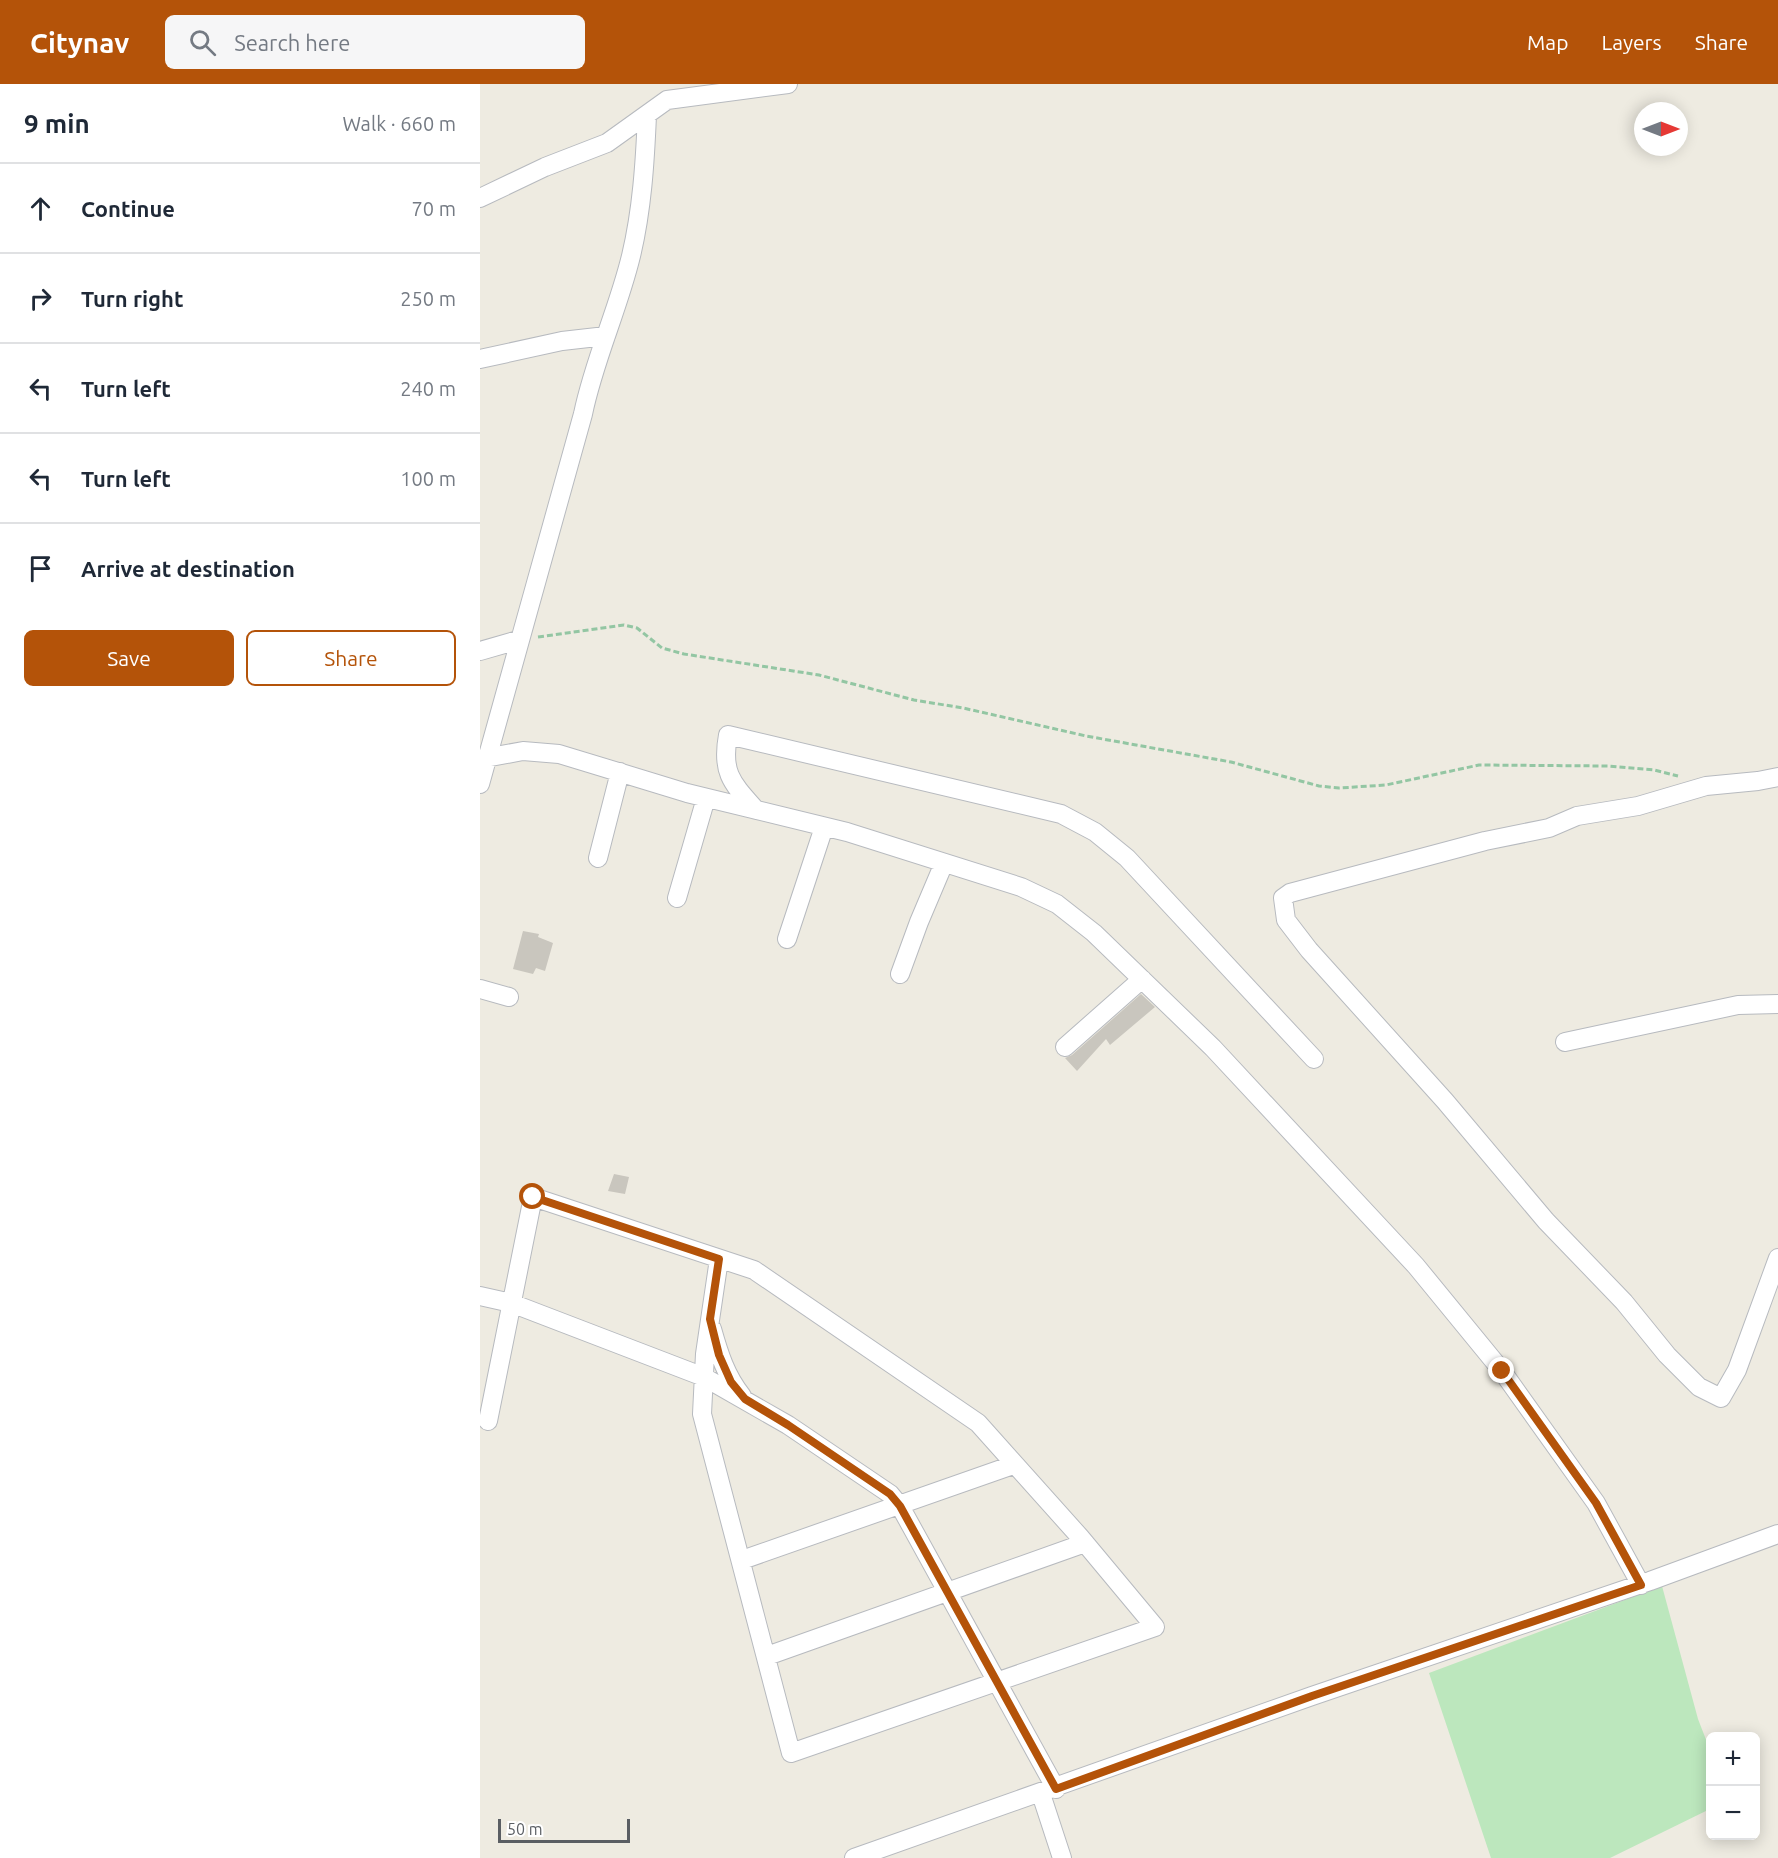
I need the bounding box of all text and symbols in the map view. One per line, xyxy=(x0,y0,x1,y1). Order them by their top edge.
search box xyxy=(165,15,585,69)
icon: search xyxy=(186,26,219,59)
text: Citynav xyxy=(30,27,129,58)
text: Search here xyxy=(234,30,350,55)
text: Map xyxy=(1527,30,1568,54)
text: Layers xyxy=(1601,30,1662,54)
text: Share xyxy=(1695,30,1748,54)
north arrow xyxy=(1634,102,1688,156)
text: 9 min xyxy=(24,109,90,138)
text: Walk · 660 m xyxy=(343,112,456,135)
icon: ahead xyxy=(24,192,57,225)
text: Continue xyxy=(81,196,175,221)
text: 70 m xyxy=(412,197,456,220)
icon: right xyxy=(24,282,57,315)
text: Turn right xyxy=(81,286,183,311)
text: 250 m xyxy=(400,287,456,310)
icon: left xyxy=(24,372,57,405)
text: Turn left xyxy=(81,376,171,401)
text: 240 m xyxy=(400,377,456,400)
icon: left xyxy=(24,462,57,495)
text: Turn left xyxy=(81,466,171,491)
text: 100 m xyxy=(400,467,456,490)
icon: arrive xyxy=(24,552,57,585)
text: Arrive at destination xyxy=(81,556,295,581)
button: Save xyxy=(24,630,234,686)
button: Share xyxy=(246,630,456,686)
route start xyxy=(519,1183,545,1209)
route end xyxy=(1488,1357,1514,1383)
map controls xyxy=(1706,1732,1760,1840)
button: + xyxy=(1706,1732,1760,1786)
button: − xyxy=(1706,1786,1760,1840)
scale bar xyxy=(498,1816,630,1844)
text: 50 m xyxy=(507,1820,543,1838)

